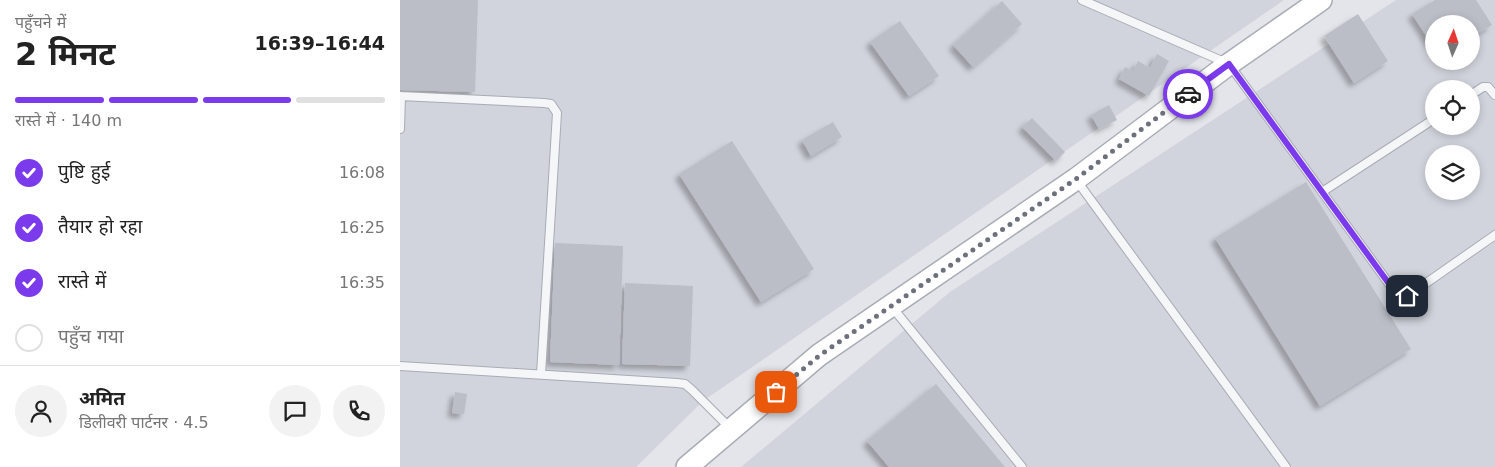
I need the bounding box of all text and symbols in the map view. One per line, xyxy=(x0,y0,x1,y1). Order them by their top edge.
text: पहुँचने में xyxy=(15,13,66,32)
north arrow xyxy=(1425,15,1480,70)
map controls xyxy=(1425,15,1480,200)
text: 16:39–16:44 xyxy=(255,32,385,54)
text: 2 मिनट xyxy=(15,35,116,73)
courier xyxy=(1163,69,1213,119)
icon: car xyxy=(1174,80,1202,108)
button: locate xyxy=(1425,80,1480,135)
text: रास्ते में · 140 m xyxy=(15,111,122,130)
button: layers xyxy=(1425,145,1480,200)
icon: check xyxy=(15,159,43,187)
text: पुष्टि हुई xyxy=(58,160,110,182)
text: 16:08 xyxy=(339,163,385,182)
icon: check xyxy=(15,214,43,242)
text: तैयार हो रहा xyxy=(58,215,142,237)
text: 16:25 xyxy=(339,218,385,237)
icon: check xyxy=(15,269,43,297)
text: रास्ते में xyxy=(58,270,106,292)
text: 16:35 xyxy=(339,273,385,292)
pin xyxy=(1386,275,1428,317)
icon: home xyxy=(1393,282,1421,310)
text: पहुँच गया xyxy=(58,325,124,347)
pin xyxy=(755,371,797,413)
icon: bag xyxy=(762,378,790,406)
button: person xyxy=(15,385,67,437)
button: chat xyxy=(269,385,321,437)
button: phone xyxy=(333,385,385,437)
text: अमित xyxy=(79,387,125,409)
text: डिलीवरी पार्टनर · 4.5 xyxy=(79,413,209,432)

